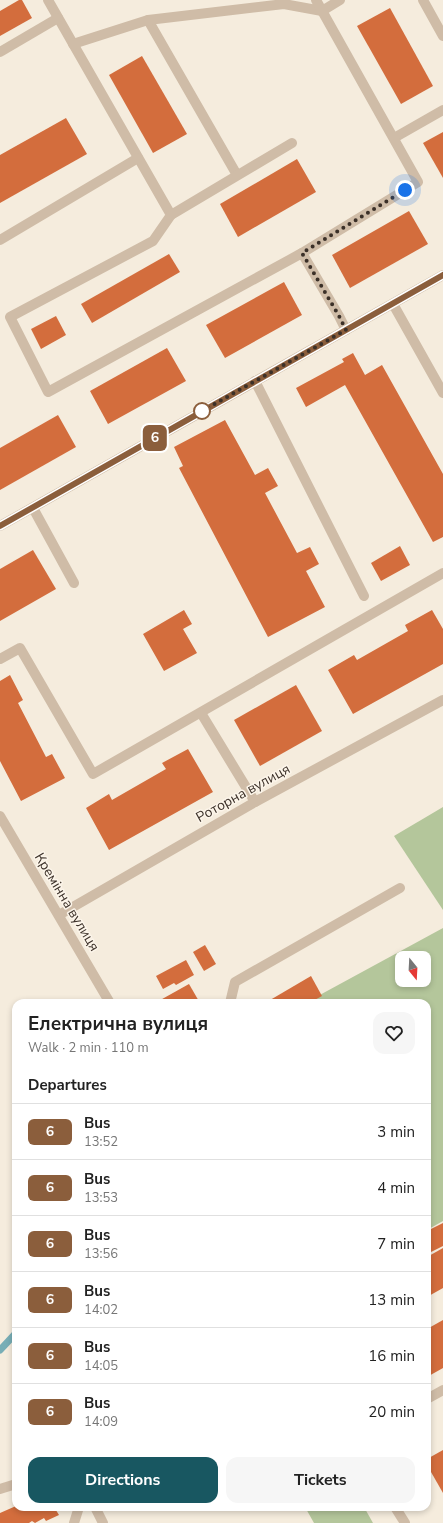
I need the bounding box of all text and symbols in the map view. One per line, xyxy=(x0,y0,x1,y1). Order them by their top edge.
your location xyxy=(395,180,415,200)
unlabelled marker xyxy=(193,402,211,420)
line badge: 6 xyxy=(142,425,168,451)
text: 6 xyxy=(151,428,159,447)
street label: Роторна вулиця xyxy=(192,759,294,827)
street label: Кремінна вулиця xyxy=(30,849,104,955)
north arrow xyxy=(395,951,431,987)
map controls xyxy=(395,951,431,987)
text: Електрична вулиця xyxy=(28,1011,208,1037)
button: heart xyxy=(373,1012,415,1054)
text: Walk · 2 min · 110 m xyxy=(28,1039,149,1057)
text: Departures xyxy=(28,1075,107,1095)
text: Bus xyxy=(84,1113,110,1133)
text: 6 xyxy=(46,1122,54,1141)
text: 3 min xyxy=(377,1122,415,1142)
text: 13:52 xyxy=(84,1133,118,1151)
text: Bus xyxy=(84,1169,110,1189)
text: 6 xyxy=(46,1178,54,1197)
text: 4 min xyxy=(377,1178,415,1198)
text: 13:53 xyxy=(84,1189,118,1207)
text: Bus xyxy=(84,1225,110,1245)
text: 6 xyxy=(46,1234,54,1253)
text: 7 min xyxy=(377,1234,415,1254)
text: 13:56 xyxy=(84,1245,118,1263)
text: Bus xyxy=(84,1281,110,1301)
text: 6 xyxy=(46,1290,54,1309)
text: 13 min xyxy=(368,1290,415,1310)
text: 14:02 xyxy=(84,1301,118,1319)
text: Bus xyxy=(84,1337,110,1357)
text: 6 xyxy=(46,1346,54,1365)
text: 16 min xyxy=(368,1346,415,1366)
text: 14:05 xyxy=(84,1357,118,1375)
text: Bus xyxy=(84,1393,110,1413)
text: 6 xyxy=(46,1402,54,1421)
text: 20 min xyxy=(368,1402,415,1422)
text: 14:09 xyxy=(84,1413,118,1431)
button: Directions xyxy=(28,1457,218,1503)
button: Tickets xyxy=(226,1457,415,1503)

